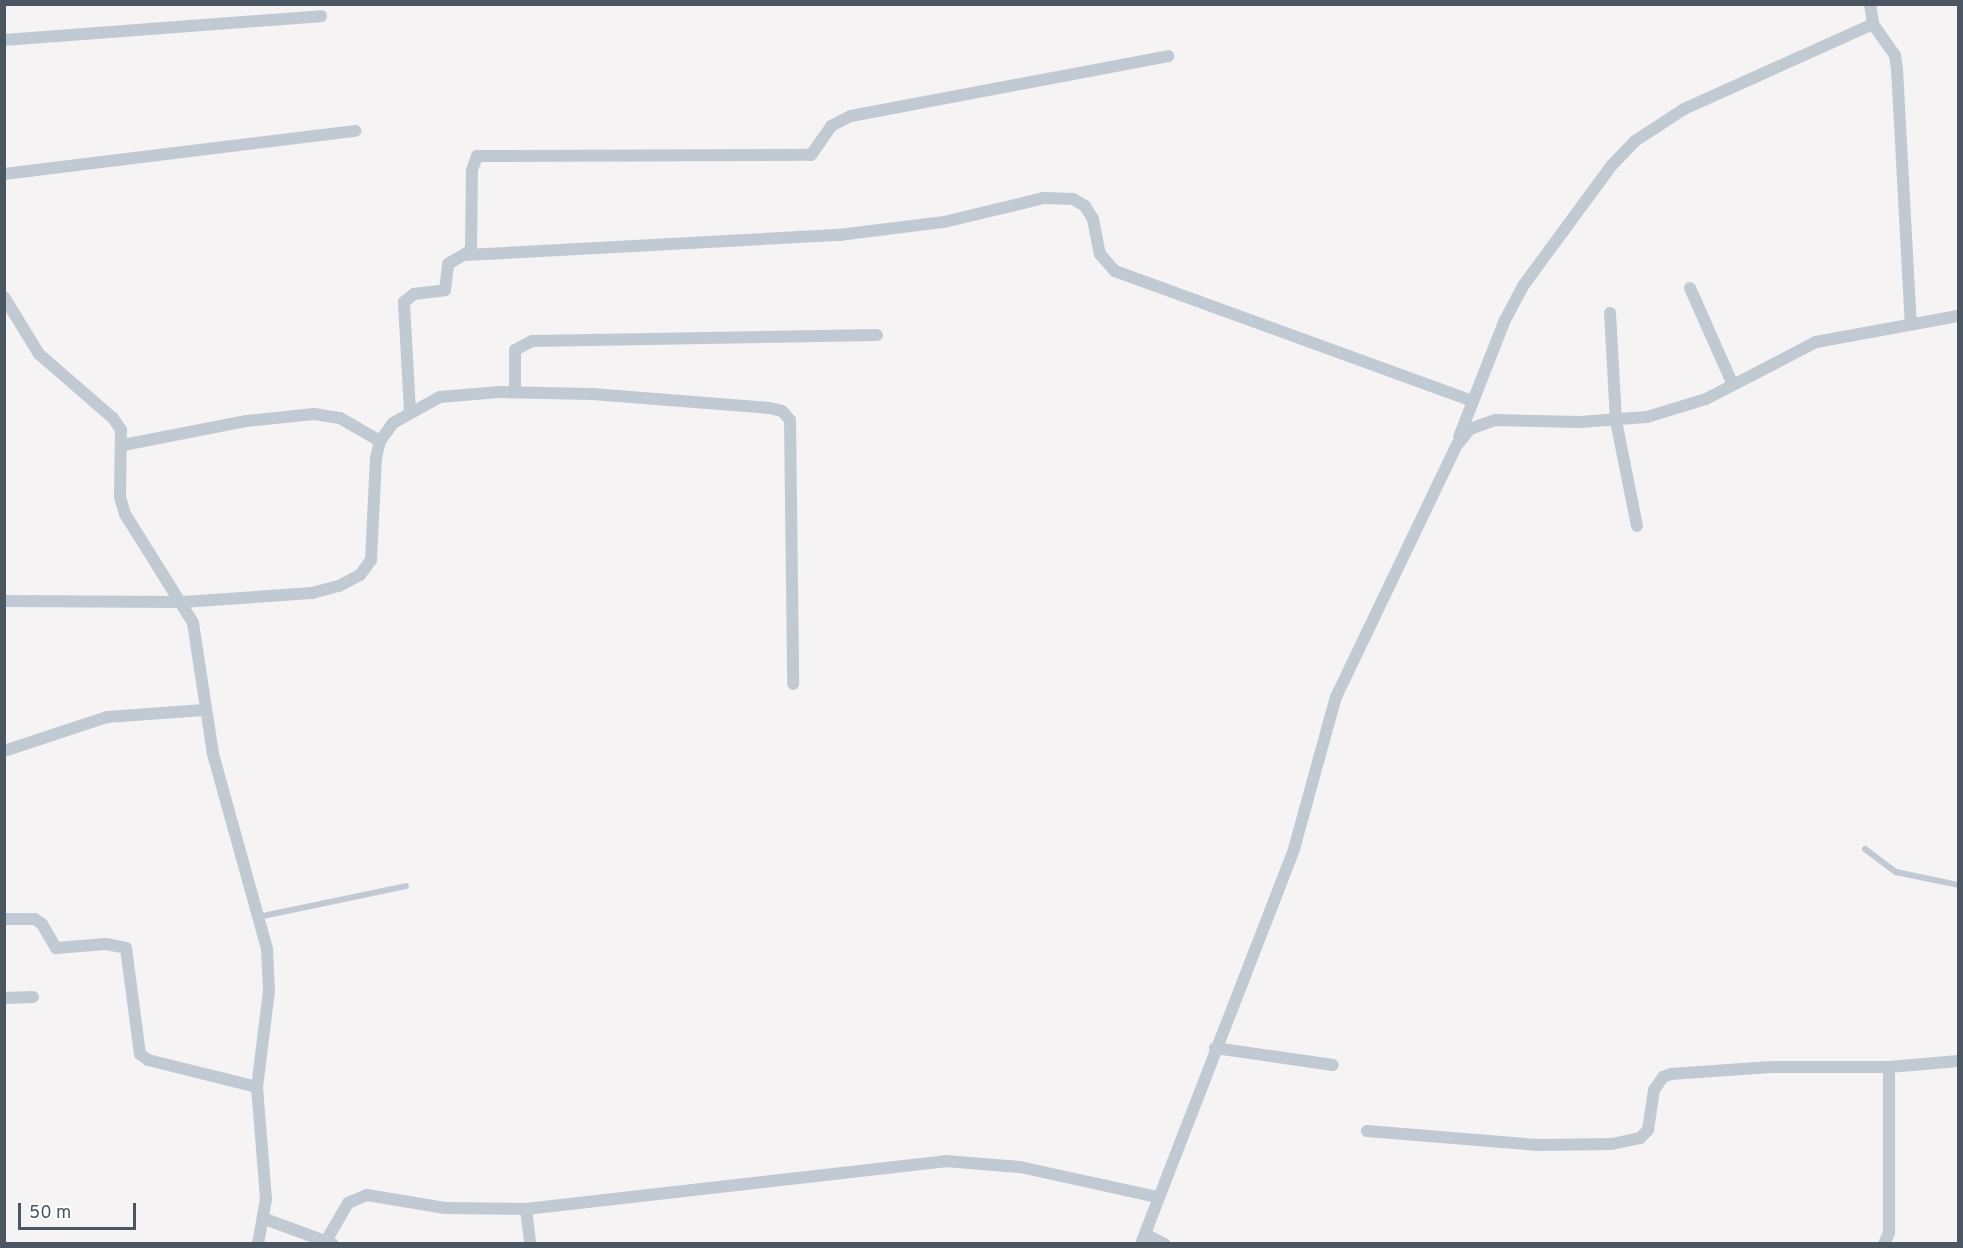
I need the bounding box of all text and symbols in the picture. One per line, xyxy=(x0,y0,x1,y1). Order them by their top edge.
scale bar xyxy=(21,1191,140,1229)
text: 50 m xyxy=(29,1202,71,1225)

